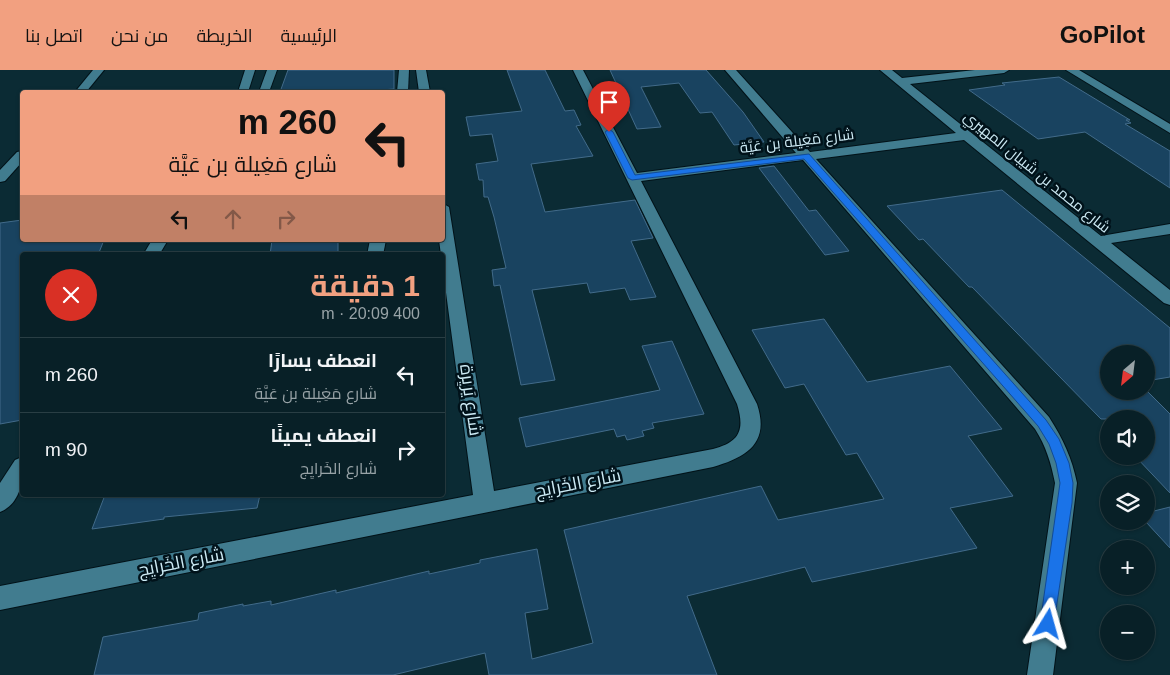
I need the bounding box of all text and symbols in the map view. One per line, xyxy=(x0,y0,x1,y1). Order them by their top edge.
text: GoPilot xyxy=(1060,21,1145,48)
text: اتصل بنا xyxy=(25,26,83,46)
text: من نحن xyxy=(111,26,168,46)
text: الخريطة xyxy=(196,26,253,46)
text: الرئيسية xyxy=(281,26,337,46)
pin xyxy=(588,81,630,132)
icon: arrive xyxy=(595,88,623,116)
text: 260 m xyxy=(238,102,337,141)
street label: شارع محمد بن شيبان المهيري xyxy=(958,107,1114,239)
icon: left xyxy=(355,110,420,175)
street label: شارع مَغِيلة بن عَيَّة xyxy=(739,125,855,159)
text: شارع مَغِيلة بن عَيَّة xyxy=(169,152,337,177)
icon: left xyxy=(166,205,194,233)
icon: ahead xyxy=(219,205,247,233)
icon: right xyxy=(272,205,300,233)
button: close xyxy=(45,269,97,321)
text: 1 دقيقة xyxy=(310,269,420,302)
text: 400 m · 20:09 xyxy=(321,305,420,322)
north arrow xyxy=(1100,345,1155,400)
map controls xyxy=(1100,345,1155,660)
text: انعطف يسارًا xyxy=(268,350,377,371)
icon: left xyxy=(392,361,420,389)
street label: شارع يَريِرة xyxy=(454,363,486,437)
text: 260 m xyxy=(45,364,98,385)
text: شارع مَغِيلة بن عَيَّة xyxy=(254,385,377,402)
button: sound xyxy=(1100,410,1155,465)
text: انعطف يمينًا xyxy=(270,425,377,446)
icon: right xyxy=(392,436,420,464)
text: 90 m xyxy=(45,439,87,460)
text: شارع الخَرايِج xyxy=(300,460,377,477)
street label: شارع الخَرايِج xyxy=(533,465,623,503)
button: layers xyxy=(1100,475,1155,530)
button: + xyxy=(1100,540,1155,595)
street label: شارع الخَرايِج xyxy=(136,544,226,582)
position arrow xyxy=(1021,597,1073,649)
button: − xyxy=(1100,605,1155,660)

